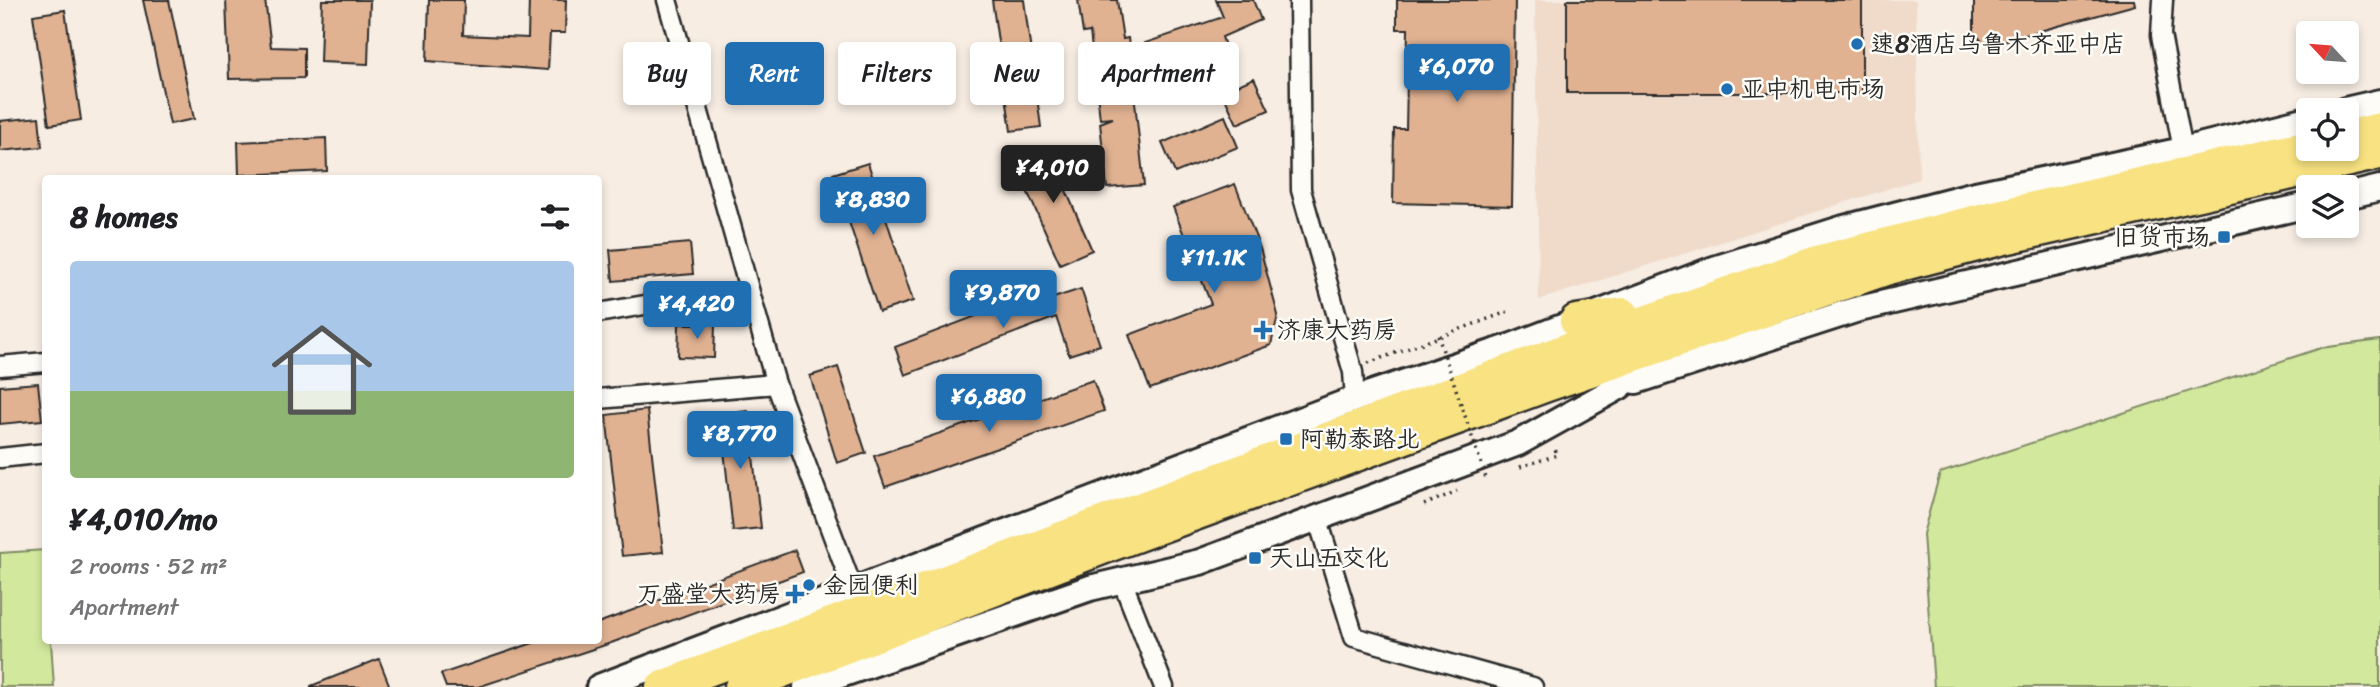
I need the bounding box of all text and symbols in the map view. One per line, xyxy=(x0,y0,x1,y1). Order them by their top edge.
north arrow xyxy=(2296,21,2359,84)
map controls xyxy=(2296,21,2359,238)
place label: 速8酒店乌鲁木齐亚中店 xyxy=(1871,23,2125,65)
marker: 速8酒店乌鲁木齐亚中店 xyxy=(1849,36,1865,52)
chip: Buy xyxy=(623,42,711,105)
chip: Rent xyxy=(725,42,824,105)
chip: Filters xyxy=(838,42,956,105)
chip: New xyxy=(970,42,1064,105)
chip: Apartment xyxy=(1078,42,1239,105)
pin: ¥6,070 xyxy=(1400,44,1514,104)
text: ¥6,070 xyxy=(1420,46,1494,87)
place label: 亚中机电市场 xyxy=(1741,68,1885,110)
marker: 亚中机电市场 xyxy=(1719,81,1735,97)
button: locate xyxy=(2296,98,2359,161)
pin: ¥4,010 xyxy=(996,146,1110,205)
text: ¥4,010 xyxy=(1017,147,1089,188)
button: layers xyxy=(2296,175,2359,238)
pin: ¥8,830 xyxy=(816,177,930,237)
text: ¥8,830 xyxy=(836,179,910,220)
text: 8 homes xyxy=(70,190,178,244)
icon: filters xyxy=(536,198,574,236)
place label: 旧货市场 xyxy=(2114,216,2210,258)
marker: 旧货市场 xyxy=(2216,229,2232,245)
pin: ¥11.1K xyxy=(1157,236,1271,295)
text: ¥11.1K xyxy=(1182,237,1246,278)
pin: ¥9,870 xyxy=(946,270,1060,330)
text: ¥9,870 xyxy=(966,272,1040,313)
pin: ¥4,420 xyxy=(640,282,754,341)
text: ¥4,420 xyxy=(659,283,735,324)
icon: home xyxy=(259,307,385,433)
place label: 济康大药房 xyxy=(1277,309,1397,351)
marker: 济康大药房 xyxy=(1255,322,1271,338)
pin: ¥6,880 xyxy=(932,374,1046,434)
text: ¥6,880 xyxy=(952,376,1026,417)
pin: ¥8,770 xyxy=(683,412,797,471)
text: ¥8,770 xyxy=(703,413,777,454)
place label: 阿勒泰路北 xyxy=(1300,418,1420,460)
marker: 阿勒泰路北 xyxy=(1278,431,1294,447)
text: ¥4,010/mo xyxy=(70,492,217,546)
place label: 天山五交化 xyxy=(1269,537,1389,579)
text: 2 rooms · 52 m² xyxy=(70,546,227,587)
marker: 天山五交化 xyxy=(1247,550,1263,566)
place label: 金园便利 xyxy=(823,564,919,606)
place label: 万盛堂大药房 xyxy=(637,573,781,615)
marker: 金园便利 xyxy=(801,577,817,593)
marker: 万盛堂大药房 xyxy=(787,586,803,602)
text: Apartment xyxy=(70,587,179,628)

